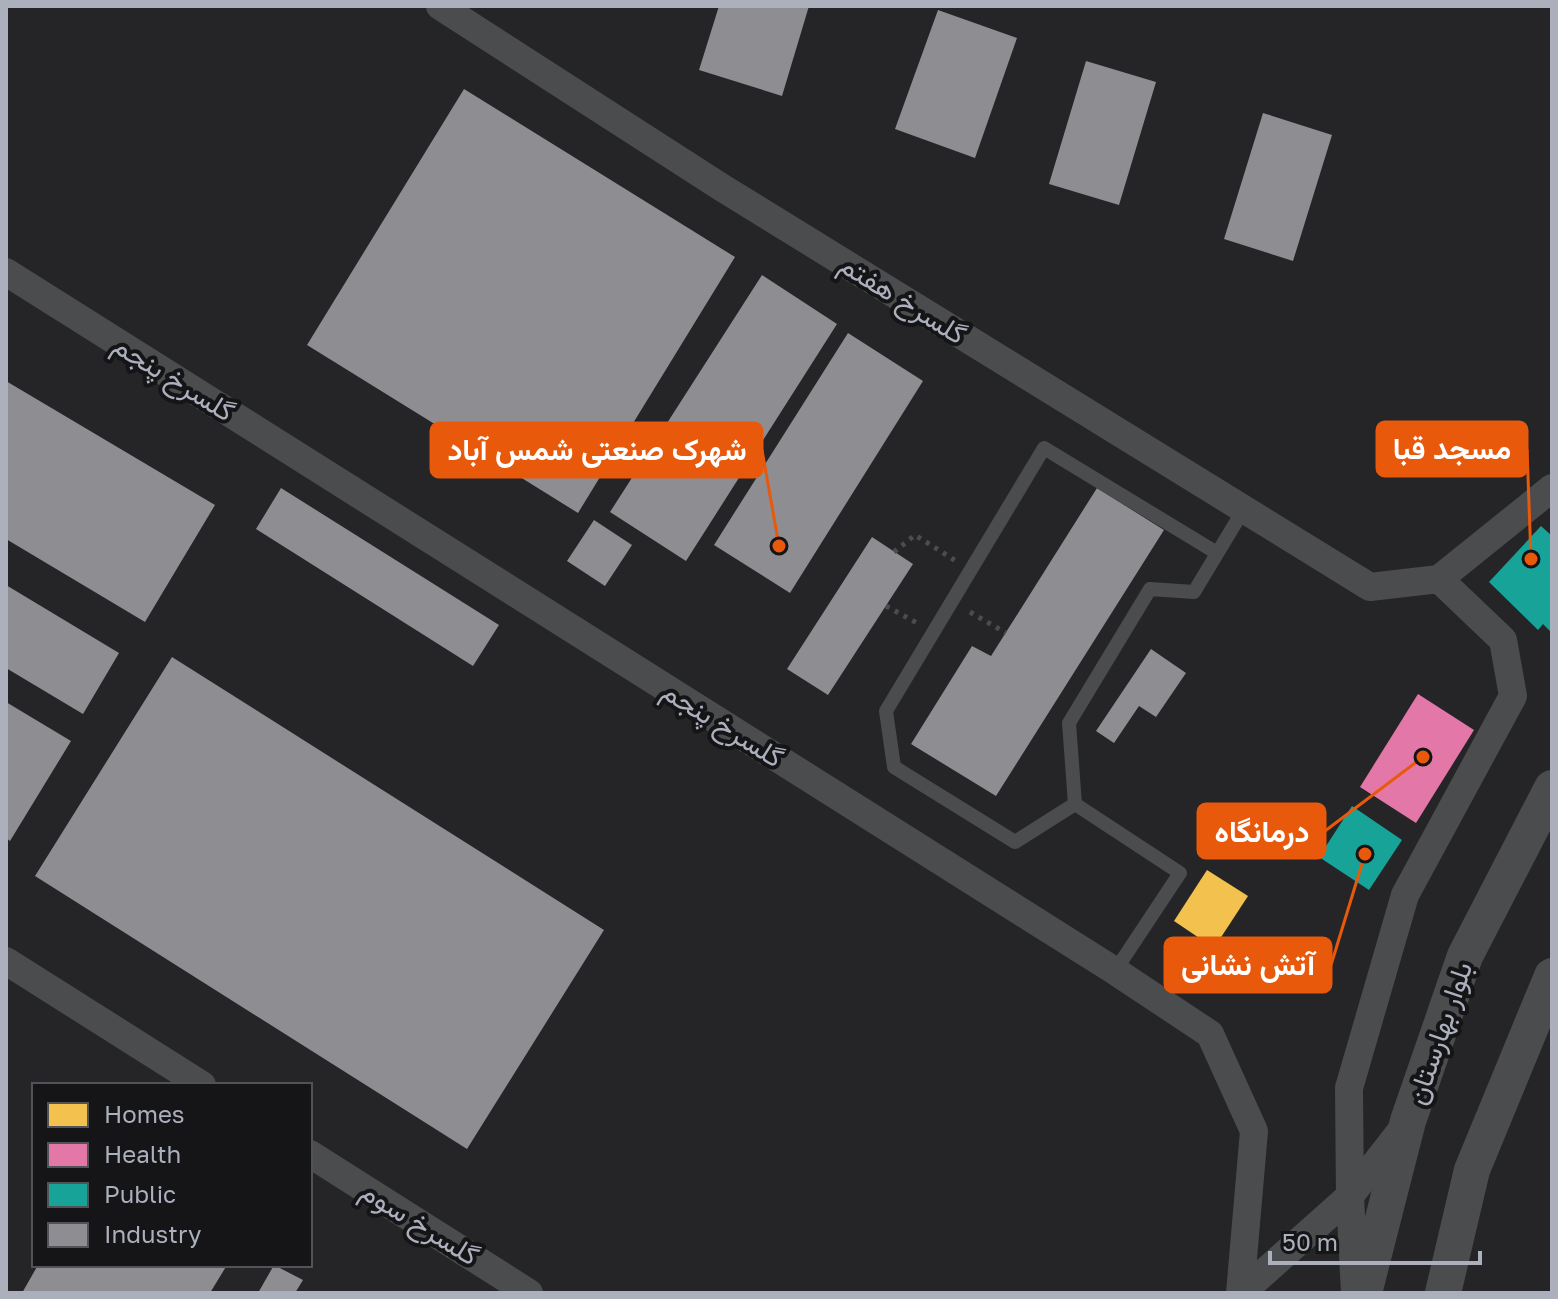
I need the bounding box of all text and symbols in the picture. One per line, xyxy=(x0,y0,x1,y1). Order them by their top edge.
street label: گلسرخ هفتم xyxy=(832,247,973,353)
street label: گلسرخ پنجم xyxy=(106,327,241,430)
callout: مسجد قبا xyxy=(1377,422,1527,476)
callout: شهرک صنعتی شمس آباد xyxy=(431,423,762,477)
text: مسجد قبا xyxy=(1393,430,1511,466)
text: شهرک صنعتی شمس آباد xyxy=(447,431,747,468)
street label: گلسرخ پنجم xyxy=(655,673,790,776)
callout: درمانگاه xyxy=(1198,804,1325,858)
text: درمانگاه xyxy=(1214,813,1310,850)
callout: آتش نشانی xyxy=(1165,938,1331,992)
text: آتش نشانی xyxy=(1181,946,1317,983)
street label: بلوار بهارستان xyxy=(1399,957,1480,1109)
legend xyxy=(32,1083,312,1267)
text: Homes xyxy=(104,1099,185,1128)
text: Health xyxy=(104,1139,181,1168)
street label: گلسرخ سوم xyxy=(354,1173,485,1274)
text: Public xyxy=(104,1179,176,1208)
scale bar xyxy=(1270,1215,1480,1265)
text: Industry xyxy=(104,1219,201,1248)
text: 50 m xyxy=(1282,1227,1338,1256)

